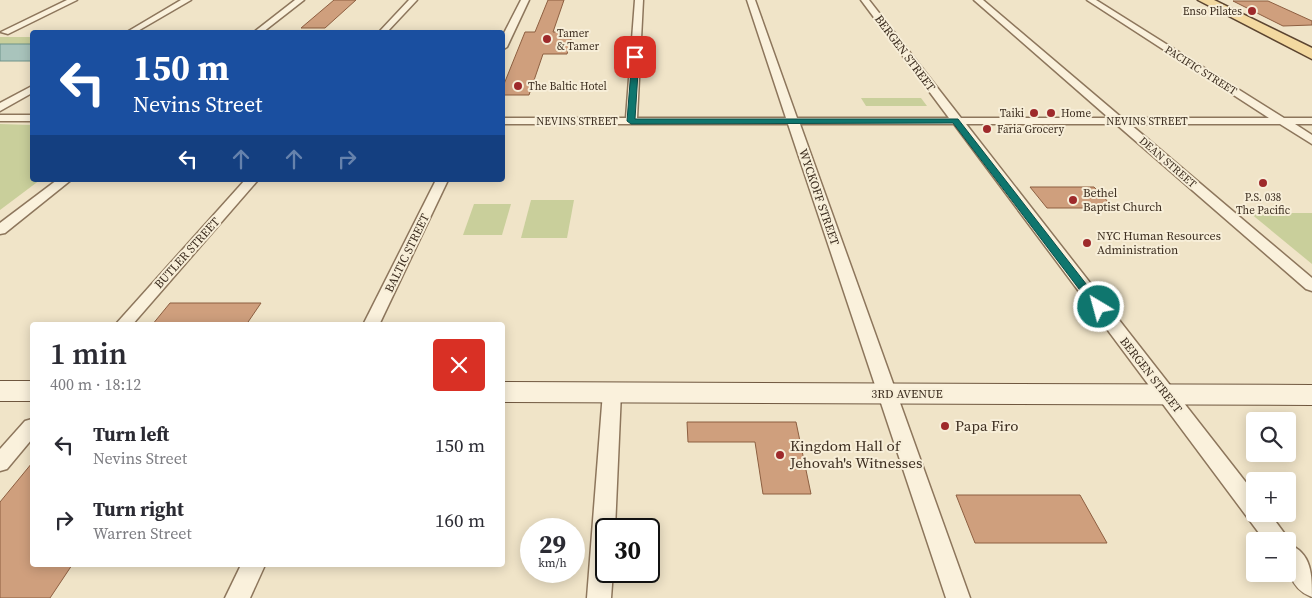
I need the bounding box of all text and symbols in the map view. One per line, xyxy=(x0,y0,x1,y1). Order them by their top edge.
place label: Enso Pilates xyxy=(1183,4,1242,19)
marker: Enso Pilates xyxy=(1246,5,1258,17)
street label: BERGEN STREET xyxy=(871,12,939,95)
place label: Tamer & Tamer xyxy=(557,26,600,54)
marker: Tamer & Tamer xyxy=(541,33,553,45)
pin xyxy=(614,36,656,78)
street label: PACIFIC STREET xyxy=(1162,42,1240,99)
icon: arrive xyxy=(621,43,649,71)
text: 150 m xyxy=(133,44,229,92)
icon: left xyxy=(50,50,115,115)
place label: The Baltic Hotel xyxy=(528,79,607,94)
marker: The Baltic Hotel xyxy=(512,80,524,92)
text: Nevins Street xyxy=(133,89,262,119)
place label: Taiki xyxy=(1000,106,1024,121)
place label: Home xyxy=(1061,106,1091,121)
marker: Taiki xyxy=(1028,107,1040,119)
marker: Home xyxy=(1045,107,1057,119)
street label: NEVINS STREET xyxy=(536,114,618,129)
street label: NEVINS STREET xyxy=(1106,114,1188,129)
place label: Faria Grocery xyxy=(997,122,1064,137)
marker: Faria Grocery xyxy=(981,123,993,135)
street label: DEAN STREET xyxy=(1136,133,1200,192)
icon: left xyxy=(174,145,202,173)
icon: ahead xyxy=(227,145,255,173)
icon: ahead xyxy=(280,145,308,173)
icon: right xyxy=(333,145,361,173)
street label: WYCKOFF STREET xyxy=(795,146,843,248)
marker: P.S. 038 The Pacific xyxy=(1257,177,1269,189)
place label: Bethel Baptist Church xyxy=(1083,185,1162,215)
place label: P.S. 038 The Pacific xyxy=(1236,190,1291,218)
marker: Bethel Baptist Church xyxy=(1067,194,1079,206)
street label: BALTIC STREET xyxy=(381,210,433,295)
street label: BUTLER STREET xyxy=(151,213,224,292)
place label: NYC Human Resources Administration xyxy=(1097,228,1221,258)
marker: NYC Human Resources Administration xyxy=(1081,237,1093,249)
position arrow xyxy=(1072,280,1124,332)
text: 1 min xyxy=(50,333,127,374)
street label: BERGEN STREET xyxy=(1116,334,1186,417)
button: close xyxy=(433,339,485,391)
text: 400 m · 18:12 xyxy=(50,373,141,395)
street label: 3RD AVENUE xyxy=(871,386,943,402)
map controls xyxy=(1246,412,1296,582)
button: search xyxy=(1246,412,1296,462)
place label: Papa Firo xyxy=(955,415,1018,436)
marker: Papa Firo xyxy=(939,420,951,432)
text: Turn left xyxy=(93,421,169,447)
icon: left xyxy=(50,431,78,459)
text: 150 m xyxy=(435,432,485,458)
place label: Kingdom Hall of Jehovah's Witnesses xyxy=(789,435,923,473)
text: Nevins Street xyxy=(93,447,187,469)
marker: Kingdom Hall of Jehovah's Witnesses xyxy=(774,449,786,461)
button: + xyxy=(1246,472,1296,522)
text: Turn right xyxy=(93,496,184,522)
icon: right xyxy=(50,506,78,534)
text: 160 m xyxy=(435,507,485,533)
speed limit sign: 30 xyxy=(595,518,660,583)
text: Warren Street xyxy=(93,522,192,544)
text: 29 xyxy=(539,527,566,561)
button: − xyxy=(1246,532,1296,582)
text: km/h xyxy=(538,555,567,571)

